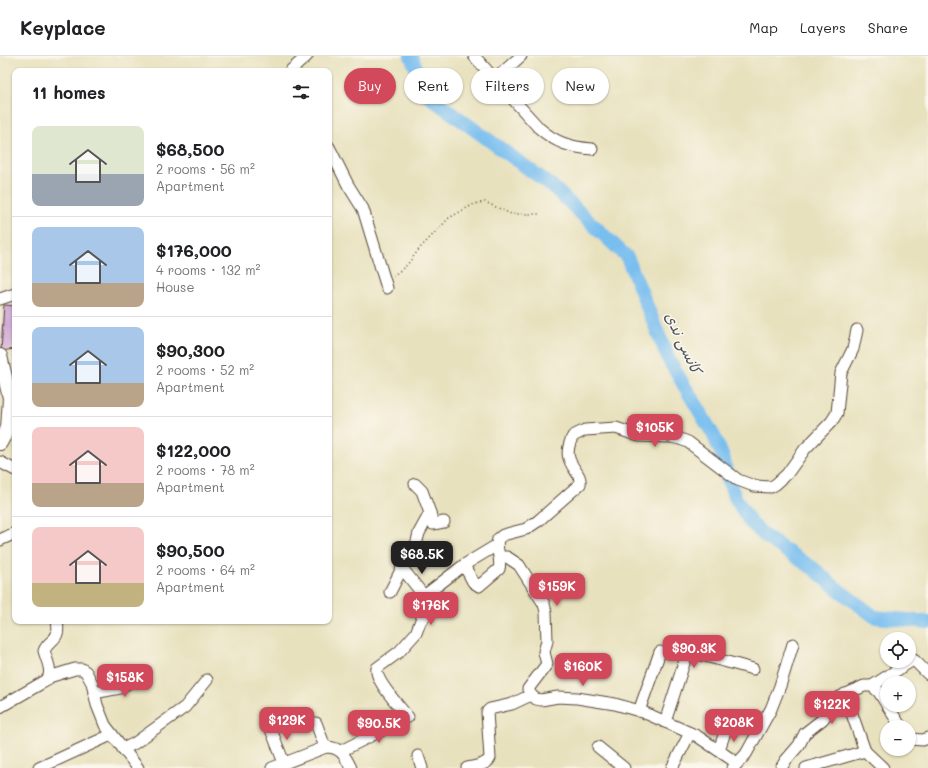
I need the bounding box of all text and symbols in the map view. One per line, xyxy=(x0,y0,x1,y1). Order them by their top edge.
text: Keyplace xyxy=(20,15,106,40)
text: Map xyxy=(749,18,778,37)
text: Layers xyxy=(800,18,846,37)
text: Share xyxy=(868,18,908,37)
chip: Buy xyxy=(344,68,396,104)
chip: Rent xyxy=(404,68,463,104)
chip: Filters xyxy=(471,68,544,104)
chip: New xyxy=(552,68,609,104)
text: 11 homes xyxy=(32,81,106,103)
icon: filters xyxy=(290,81,312,103)
text: $68,500 xyxy=(156,138,224,160)
icon: home xyxy=(64,142,112,190)
text: 2 rooms · 56 m² xyxy=(156,160,255,177)
text: Apartment xyxy=(156,177,225,194)
text: $176,000 xyxy=(156,239,232,261)
icon: home xyxy=(64,243,112,291)
text: 4 rooms · 132 m² xyxy=(156,261,261,278)
text: House xyxy=(156,278,194,295)
water label: کانسی ندی xyxy=(660,309,708,379)
text: $90,300 xyxy=(156,339,225,361)
icon: home xyxy=(64,343,112,391)
text: 2 rooms · 52 m² xyxy=(156,361,254,378)
text: Apartment xyxy=(156,378,225,395)
pin: $105K xyxy=(627,414,683,448)
text: $105K xyxy=(636,418,674,435)
text: $122,000 xyxy=(156,439,231,461)
icon: home xyxy=(64,443,112,491)
text: 2 rooms · 78 m² xyxy=(156,461,255,478)
text: Apartment xyxy=(156,478,225,495)
text: $90,500 xyxy=(156,539,225,561)
pin: $68.5K xyxy=(389,541,455,575)
icon: home xyxy=(64,543,112,591)
text: $68.5K xyxy=(400,545,444,562)
text: 2 rooms · 64 m² xyxy=(156,561,255,578)
pin: $159K xyxy=(529,573,585,607)
text: $159K xyxy=(538,577,576,594)
text: Apartment xyxy=(156,578,225,595)
pin: $176K xyxy=(403,592,459,626)
text: $176K xyxy=(412,596,450,613)
map controls xyxy=(880,632,916,756)
button: locate xyxy=(880,632,916,668)
pin: $90.3K xyxy=(661,635,727,669)
text: $90.3K xyxy=(672,639,716,656)
pin: $160K xyxy=(555,653,611,687)
text: $160K xyxy=(564,657,602,674)
pin: $158K xyxy=(97,664,153,698)
text: $158K xyxy=(106,668,144,685)
button: + xyxy=(880,676,916,712)
pin: $122K xyxy=(804,691,860,725)
text: $122K xyxy=(814,695,850,712)
pin: $129K xyxy=(259,707,315,741)
pin: $208K xyxy=(706,709,762,743)
pin: $90.5K xyxy=(346,710,412,744)
text: $129K xyxy=(268,711,306,728)
text: $208K xyxy=(714,713,754,730)
text: $90.5K xyxy=(357,714,401,731)
button: − xyxy=(880,720,916,756)

